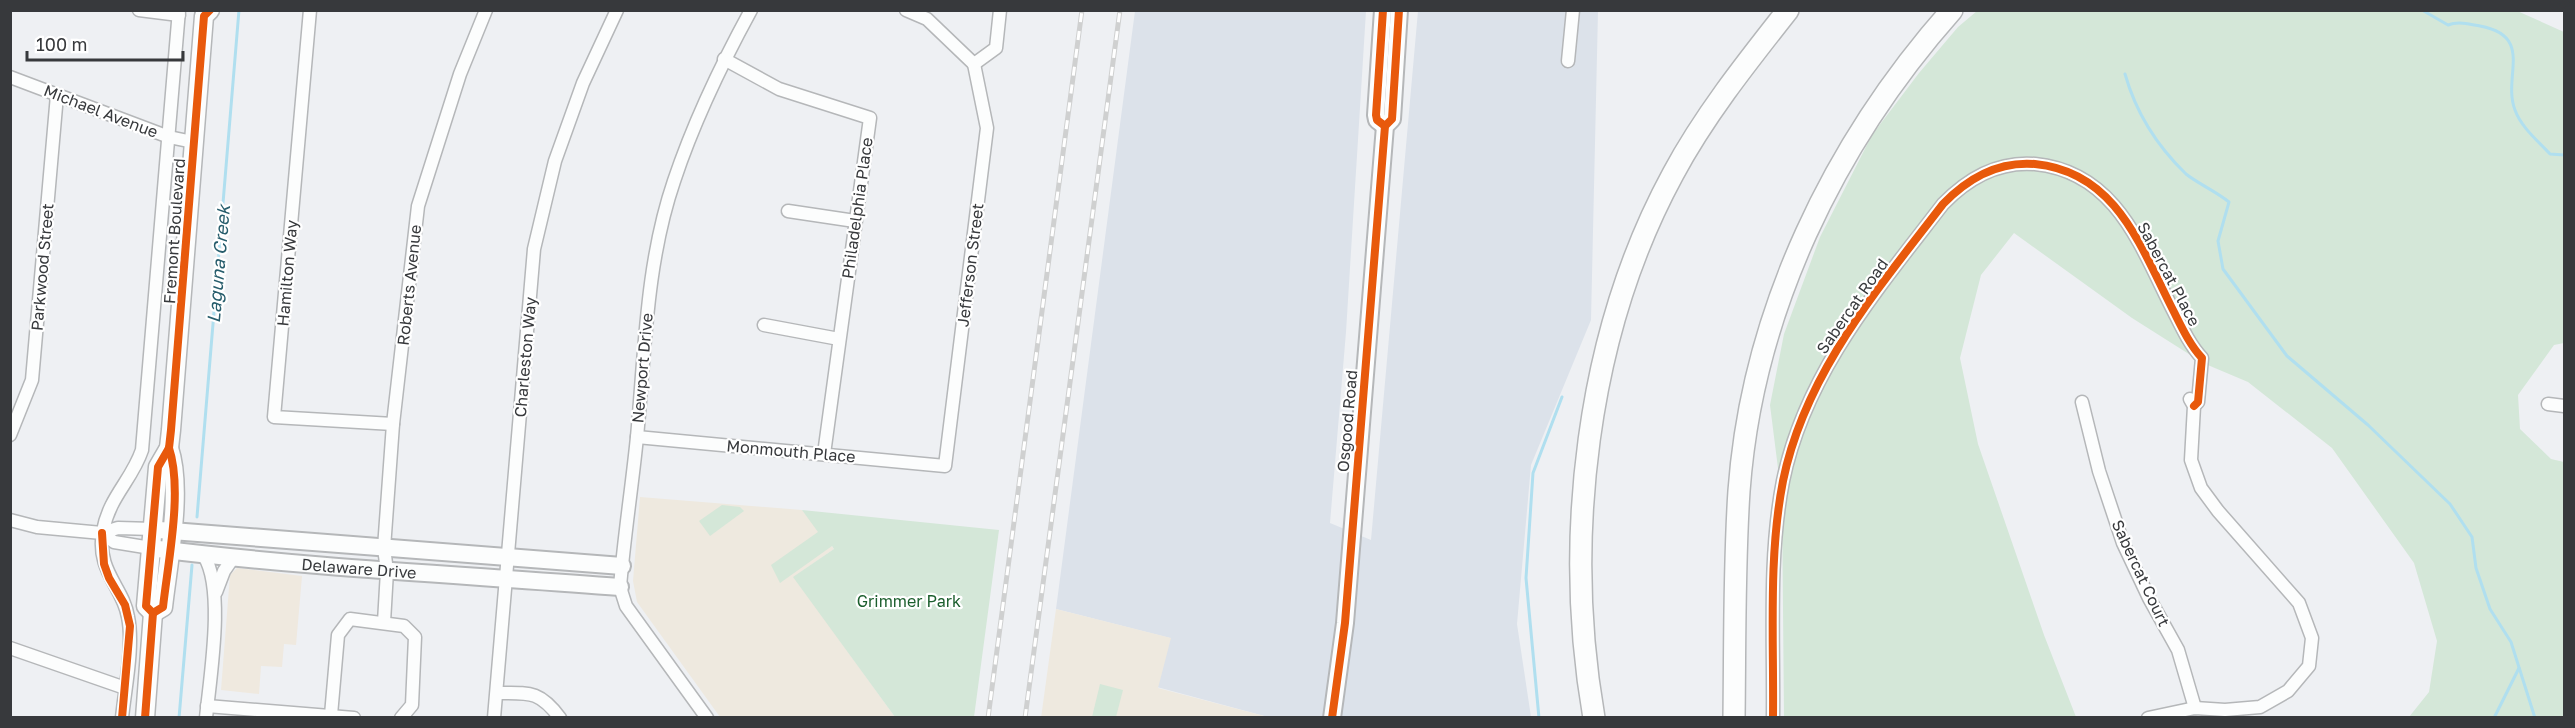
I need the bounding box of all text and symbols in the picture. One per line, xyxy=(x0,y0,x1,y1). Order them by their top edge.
scale bar xyxy=(27,24,183,62)
text: 100 m xyxy=(36,33,87,55)
street label: Michael Avenue xyxy=(41,80,161,142)
street label: Philadelphia Place xyxy=(837,136,877,280)
street label: Fremont Boulevard xyxy=(159,157,189,305)
street label: Parkwood Street xyxy=(26,202,58,332)
water label: Laguna Creek xyxy=(202,202,234,324)
street label: Jefferson Street xyxy=(952,202,988,328)
street label: Sabercat Place xyxy=(2133,218,2205,330)
street label: Hamilton Way xyxy=(272,219,302,327)
street label: Roberts Avenue xyxy=(393,224,425,346)
street label: Sabercat Road xyxy=(1812,255,1892,357)
street label: Charleston Way xyxy=(510,296,540,418)
street label: Newport Drive xyxy=(627,312,657,424)
street label: Osgood Road xyxy=(1333,369,1361,473)
street label: Monmouth Place xyxy=(726,435,856,467)
street label: Sabercat Court xyxy=(2108,516,2174,630)
street label: Delaware Drive xyxy=(301,554,417,583)
park label: Grimmer Park xyxy=(857,591,961,611)

